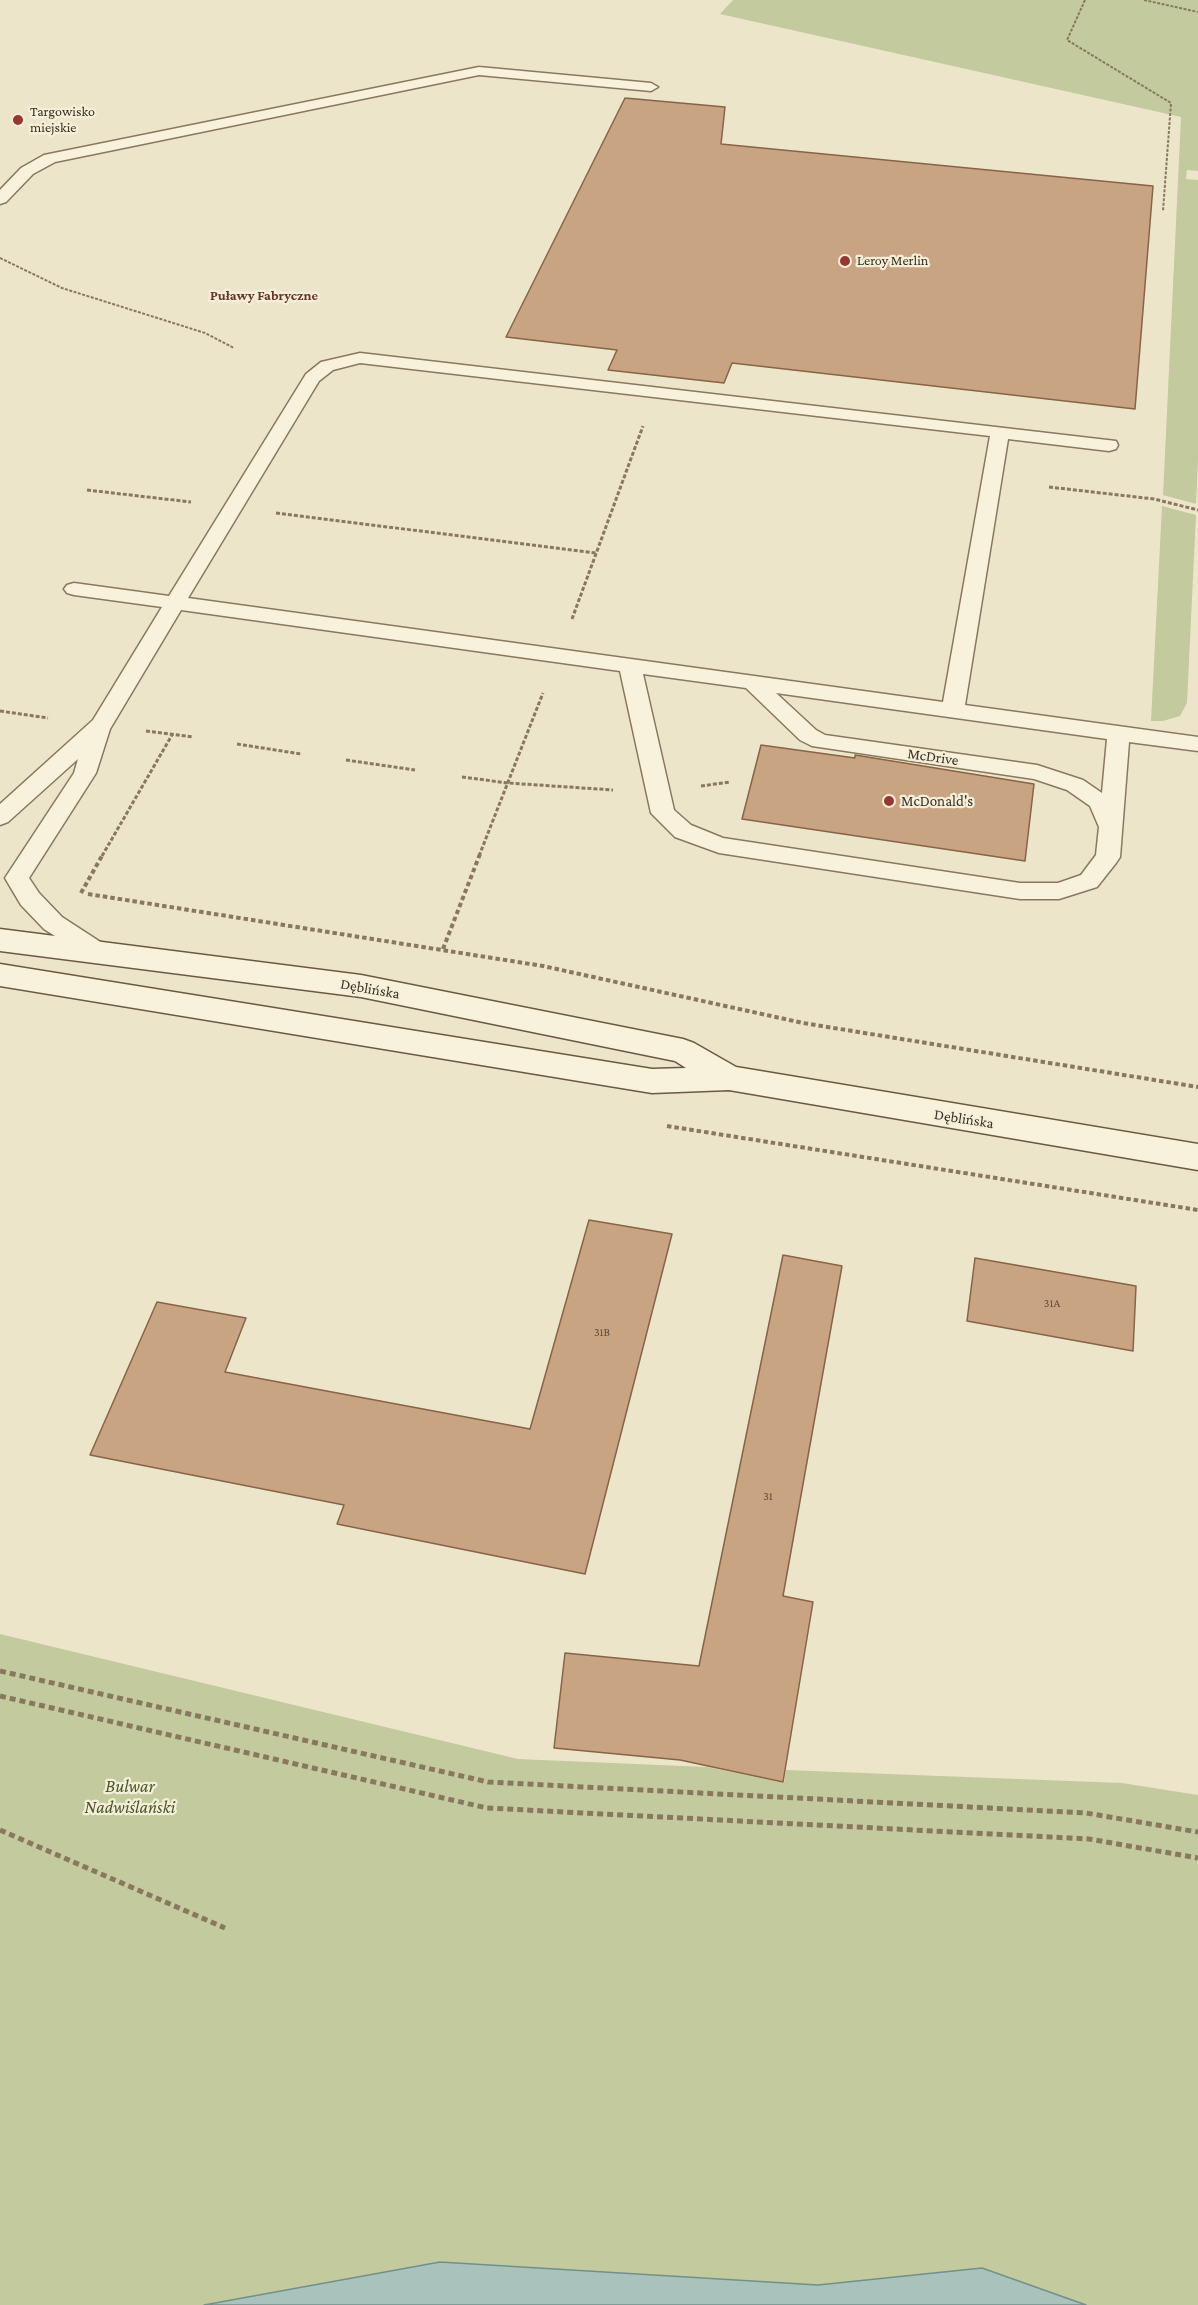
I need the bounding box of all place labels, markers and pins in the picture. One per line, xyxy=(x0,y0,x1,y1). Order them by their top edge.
place label: Targowisko miejskie xyxy=(30,104,95,136)
marker: Targowisko miejskie xyxy=(11,113,25,127)
place label: Leroy Merlin xyxy=(857,253,928,269)
marker: Leroy Merlin xyxy=(838,254,852,268)
place label: McDonald's xyxy=(901,792,973,810)
marker: McDonald's xyxy=(882,794,896,808)

